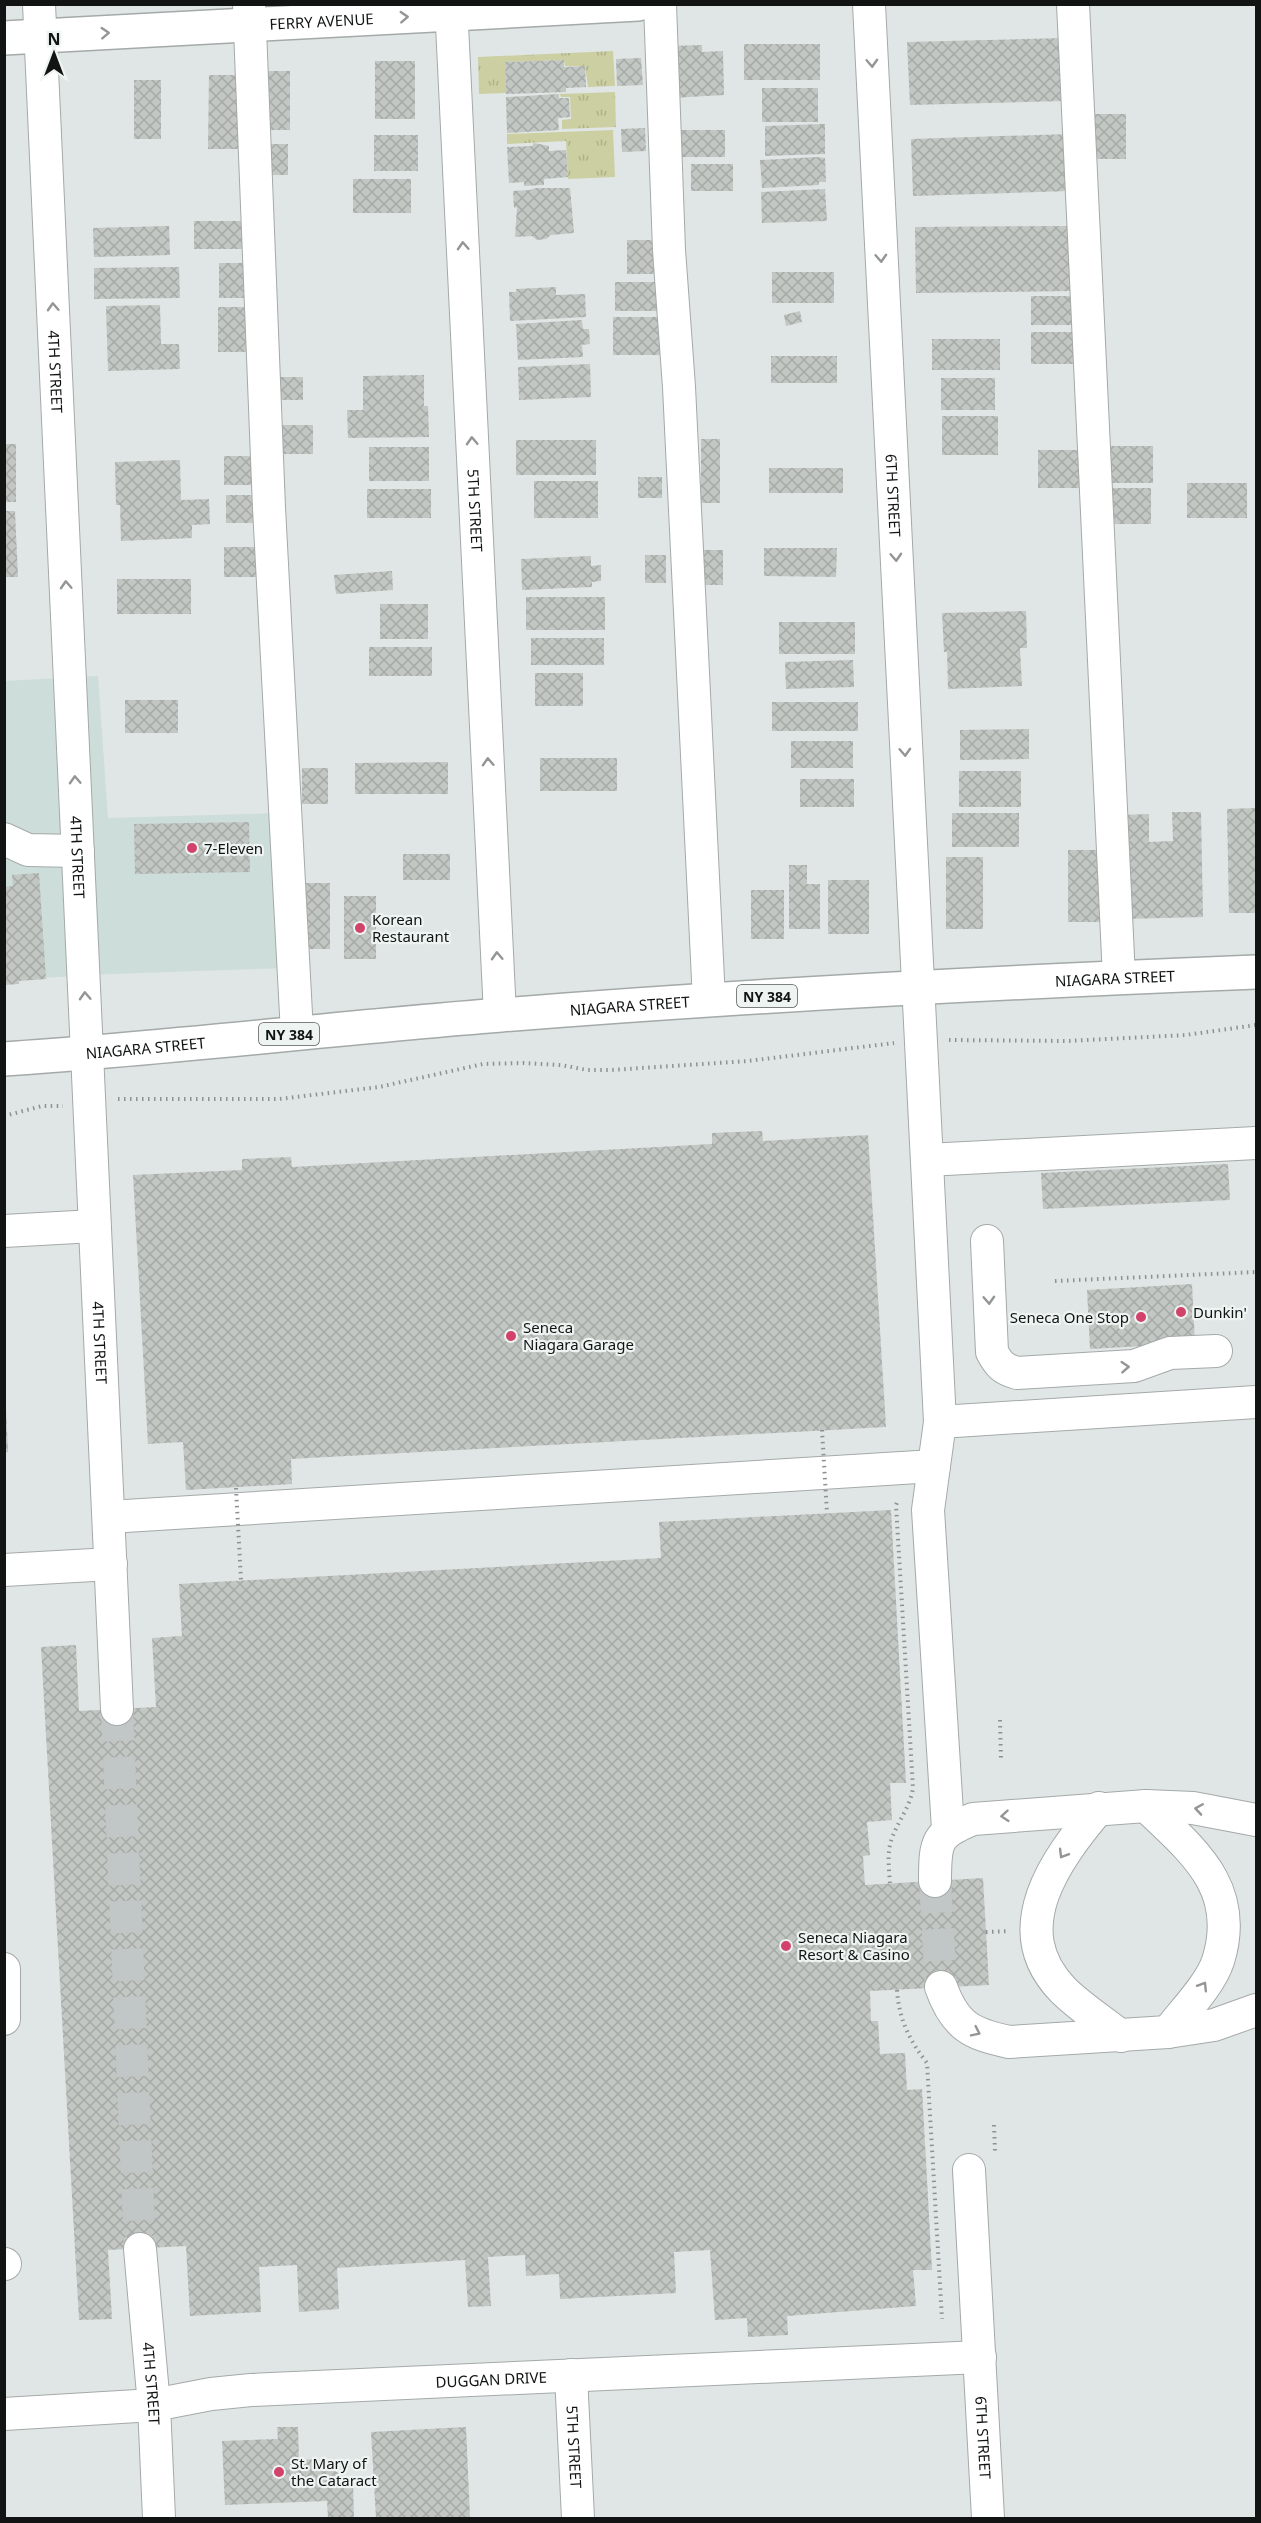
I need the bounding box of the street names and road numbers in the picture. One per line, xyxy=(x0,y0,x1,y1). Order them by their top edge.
street label: FERRY AVENUE xyxy=(269,8,374,34)
street label: 4TH STREET xyxy=(44,330,68,414)
street label: 6TH STREET xyxy=(882,453,906,538)
street label: 5TH STREET xyxy=(464,469,488,553)
street label: 4TH STREET xyxy=(66,815,90,900)
street label: NIAGARA STREET xyxy=(1054,965,1176,991)
road number: NY 384 xyxy=(737,985,797,1007)
street label: NIAGARA STREET xyxy=(569,991,691,1020)
road number: NY 384 xyxy=(259,1023,319,1045)
street label: NIAGARA STREET xyxy=(85,1032,207,1063)
street label: 4TH STREET xyxy=(88,1301,112,1385)
street label: 4TH STREET xyxy=(138,2341,165,2426)
street label: DUGGAN DRIVE xyxy=(435,2367,547,2392)
street label: 6TH STREET xyxy=(971,2396,996,2480)
street label: 5TH STREET xyxy=(563,2405,587,2489)

